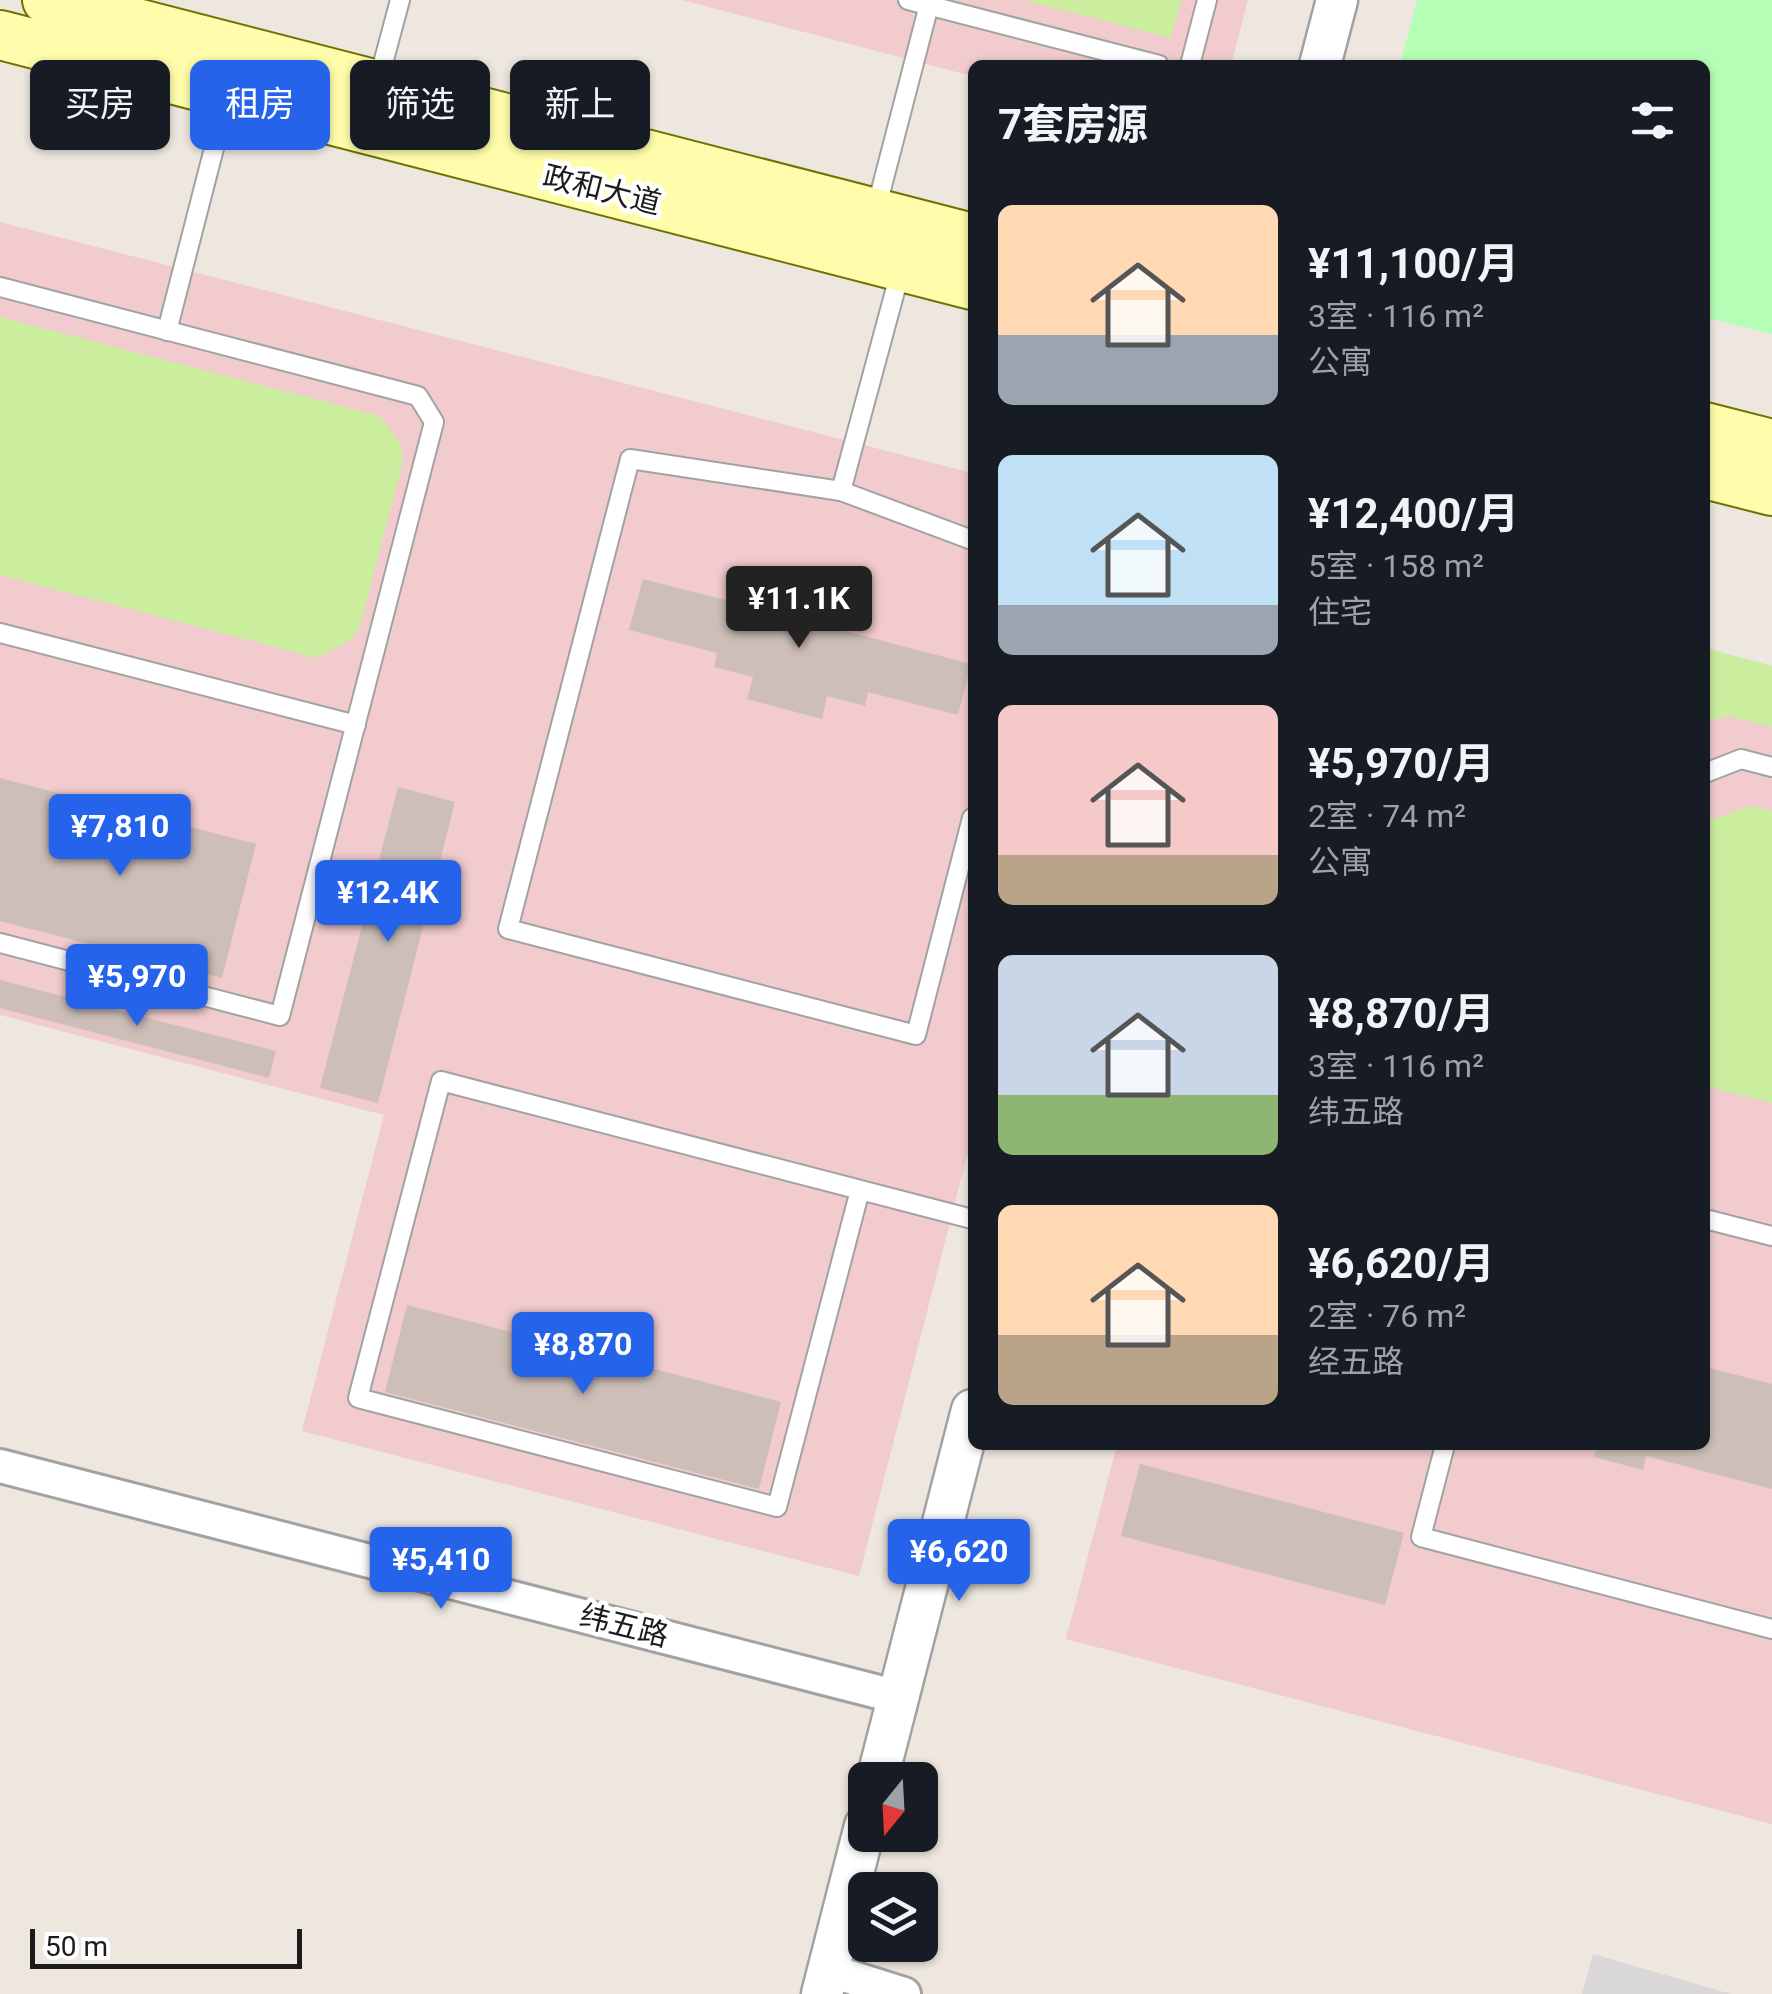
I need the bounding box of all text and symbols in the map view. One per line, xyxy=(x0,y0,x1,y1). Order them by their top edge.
chip: 买房 xyxy=(30,60,170,150)
chip: 租房 xyxy=(190,60,330,150)
chip: 筛选 xyxy=(350,60,490,150)
chip: 新上 xyxy=(510,60,650,150)
icon: filters xyxy=(1625,93,1680,148)
text: 7套房源 xyxy=(998,100,1148,149)
street label: 政和大道 xyxy=(540,158,665,221)
text: ¥11,100/月 xyxy=(1308,239,1519,288)
icon: home xyxy=(1078,245,1198,365)
text: 3室 · 116 m² xyxy=(1308,297,1484,335)
text: 公寓 xyxy=(1308,343,1372,381)
text: ¥12,400/月 xyxy=(1308,489,1519,538)
icon: home xyxy=(1078,495,1198,615)
text: 5室 · 158 m² xyxy=(1308,547,1484,585)
pin: ¥11.1K xyxy=(718,566,880,651)
text: ¥11.1K xyxy=(748,579,850,617)
text: 住宅 xyxy=(1308,593,1372,631)
text: ¥5,970/月 xyxy=(1308,739,1495,788)
icon: home xyxy=(1078,745,1198,865)
pin: ¥7,810 xyxy=(39,794,201,879)
text: 2室 · 74 m² xyxy=(1308,797,1466,835)
text: ¥7,810 xyxy=(71,807,169,845)
text: 公寓 xyxy=(1308,843,1372,881)
pin: ¥12.4K xyxy=(307,860,469,945)
text: ¥12.4K xyxy=(337,873,439,911)
pin: ¥5,970 xyxy=(56,944,218,1029)
text: ¥5,970 xyxy=(88,957,186,995)
text: ¥8,870/月 xyxy=(1308,989,1495,1038)
icon: home xyxy=(1078,995,1198,1115)
text: 3室 · 116 m² xyxy=(1308,1047,1484,1085)
text: 纬五路 xyxy=(1308,1093,1404,1131)
text: ¥6,620/月 xyxy=(1308,1239,1495,1288)
icon: home xyxy=(1078,1245,1198,1365)
text: 2室 · 76 m² xyxy=(1308,1297,1466,1335)
pin: ¥8,870 xyxy=(502,1312,664,1397)
text: ¥8,870 xyxy=(534,1325,632,1363)
text: 经五路 xyxy=(1308,1343,1404,1381)
pin: ¥6,620 xyxy=(878,1519,1040,1604)
pin: ¥5,410 xyxy=(360,1527,522,1612)
text: ¥6,620 xyxy=(910,1532,1008,1570)
text: ¥5,410 xyxy=(392,1540,490,1578)
street label: 纬五路 xyxy=(576,1598,672,1653)
north arrow xyxy=(848,1762,938,1852)
map controls xyxy=(848,1762,938,1962)
button: layers xyxy=(848,1872,938,1962)
scale bar xyxy=(30,1924,302,1968)
text: 50 m xyxy=(45,1930,108,1963)

